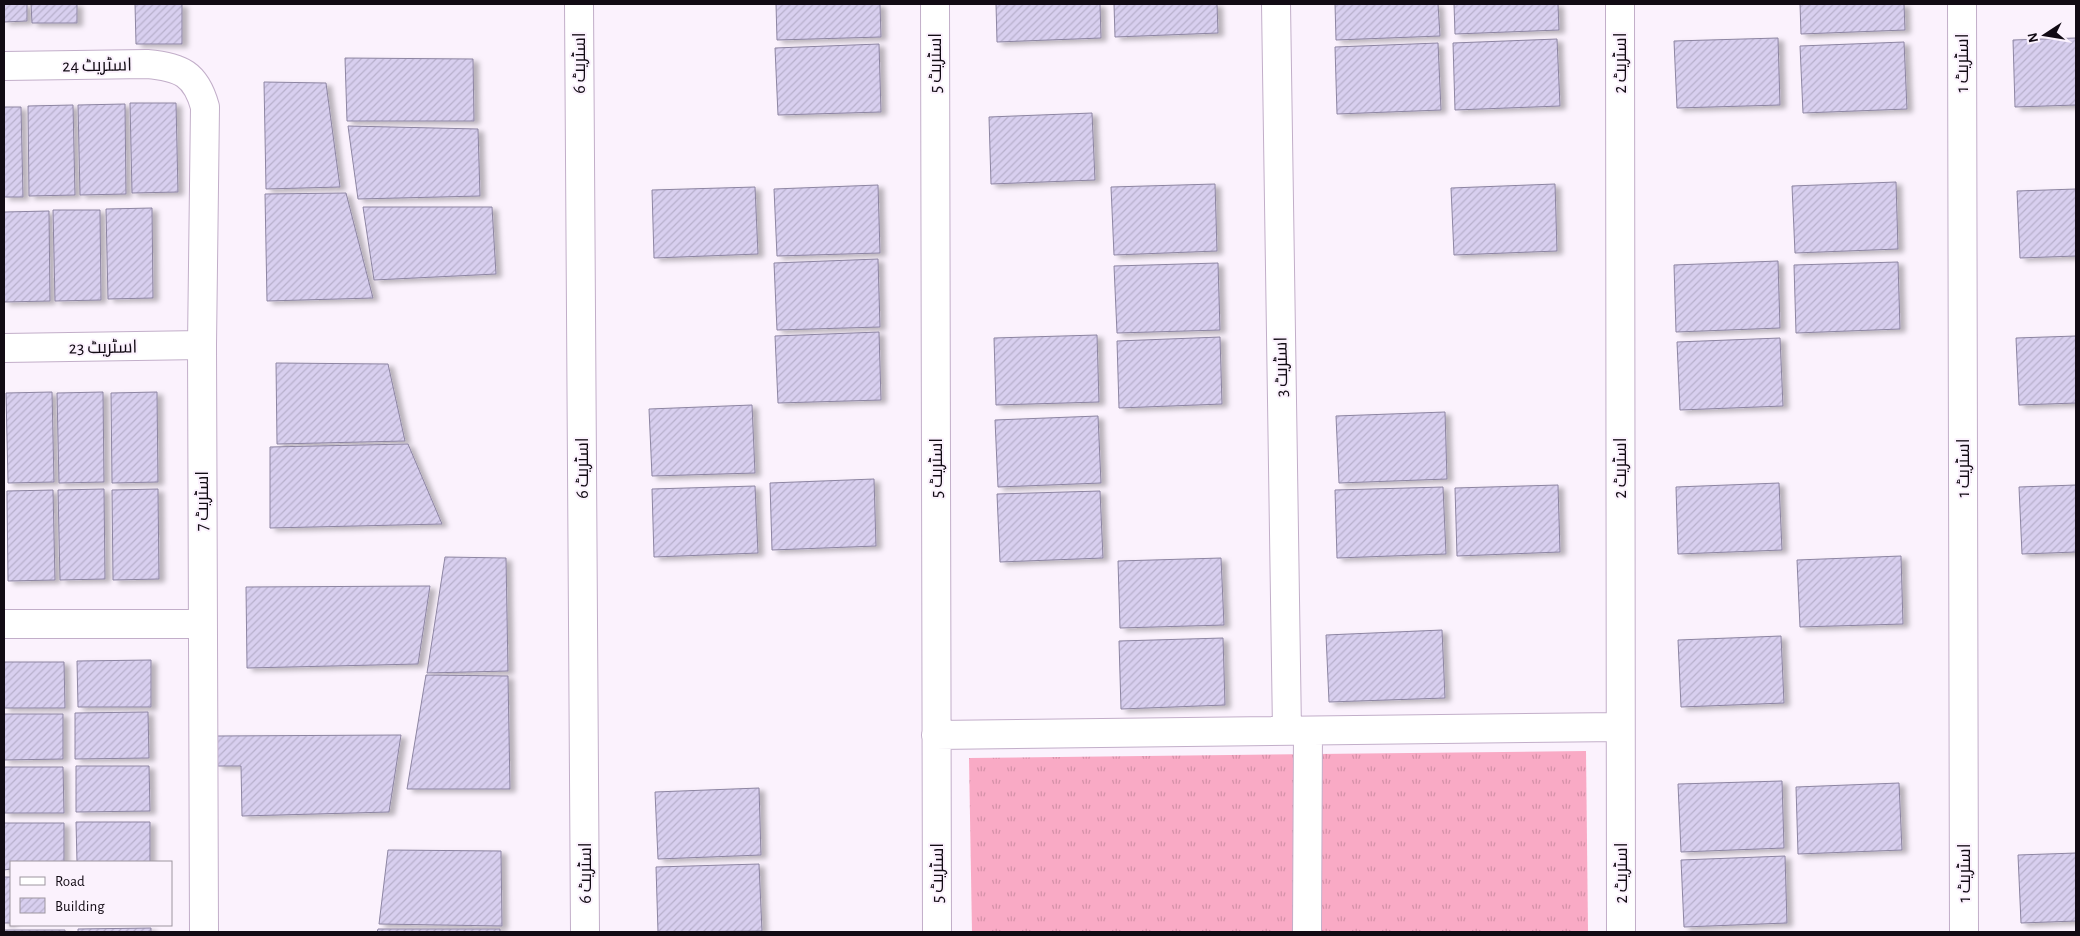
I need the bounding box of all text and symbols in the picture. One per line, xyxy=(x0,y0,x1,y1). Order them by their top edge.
north arrow xyxy=(2020,10,2070,60)
text: N xyxy=(2025,31,2041,44)
street label: اسٹریٹ 6 xyxy=(571,32,590,94)
street label: اسٹریٹ 2 xyxy=(1612,32,1631,94)
street label: اسٹریٹ 5 xyxy=(927,33,946,93)
street label: اسٹریٹ 1 xyxy=(1954,33,1973,93)
street label: اسٹریٹ 24 xyxy=(62,56,132,77)
street label: اسٹریٹ 3 xyxy=(1272,337,1293,397)
street label: اسٹریٹ 23 xyxy=(69,338,137,359)
street label: اسٹریٹ 6 xyxy=(574,437,593,499)
street label: اسٹریٹ 2 xyxy=(1612,437,1631,499)
street label: اسٹریٹ 5 xyxy=(928,438,947,498)
street label: اسٹریٹ 1 xyxy=(1955,438,1974,498)
street label: اسٹریٹ 7 xyxy=(194,471,213,531)
street label: اسٹریٹ 6 xyxy=(577,842,596,904)
street label: اسٹریٹ 2 xyxy=(1613,842,1632,904)
street label: اسٹریٹ 5 xyxy=(929,843,948,903)
street label: اسٹریٹ 1 xyxy=(1956,843,1975,903)
legend xyxy=(10,861,172,926)
text: Road xyxy=(55,874,85,889)
text: Building xyxy=(55,899,105,914)

